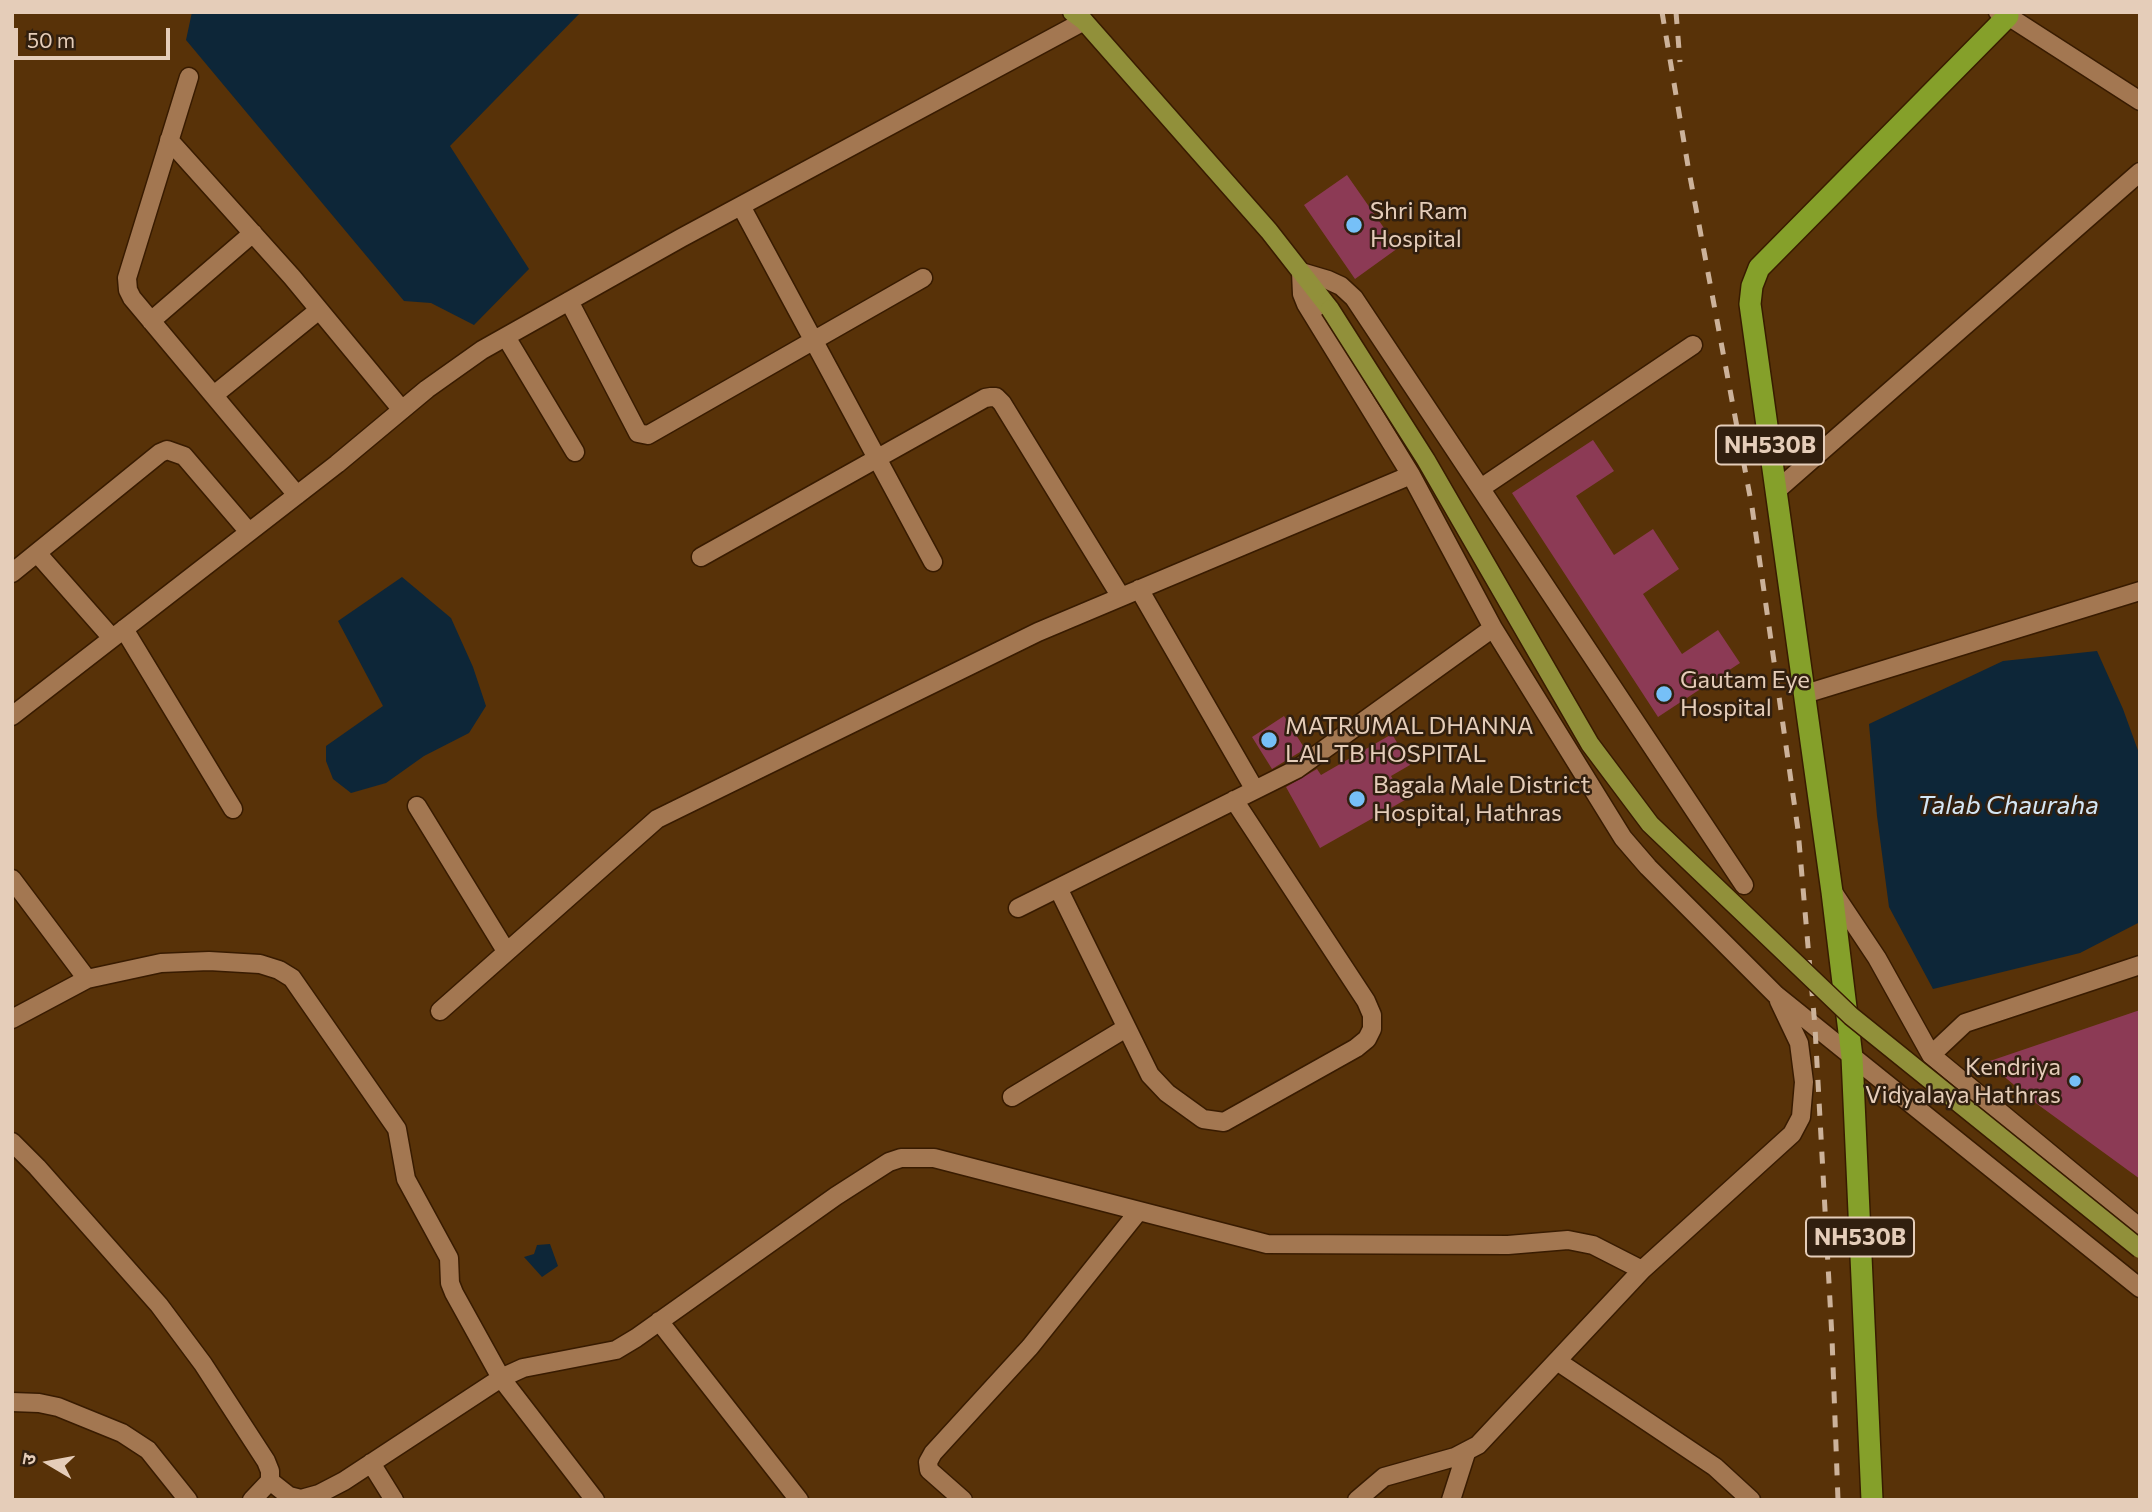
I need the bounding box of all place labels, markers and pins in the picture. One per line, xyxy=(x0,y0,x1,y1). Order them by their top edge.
place label: Shri Ram Hospital xyxy=(1370,197,1468,253)
marker: Shri Ram Hospital xyxy=(1344,215,1364,235)
place label: Gautam Eye Hospital xyxy=(1680,666,1810,722)
marker: Gautam Eye Hospital xyxy=(1654,684,1674,704)
place label: MATRUMAL DHANNA LAL TB HOSPITAL xyxy=(1285,712,1534,768)
marker: MATRUMAL DHANNA LAL TB HOSPITAL xyxy=(1259,730,1279,750)
place label: Bagala Male District Hospital, Hathras xyxy=(1373,771,1590,827)
marker: Bagala Male District Hospital, Hathras xyxy=(1347,789,1367,809)
place label: Kendriya Vidyalaya Hathras xyxy=(1865,1053,2061,1109)
marker: Kendriya Vidyalaya Hathras xyxy=(2067,1073,2083,1089)

